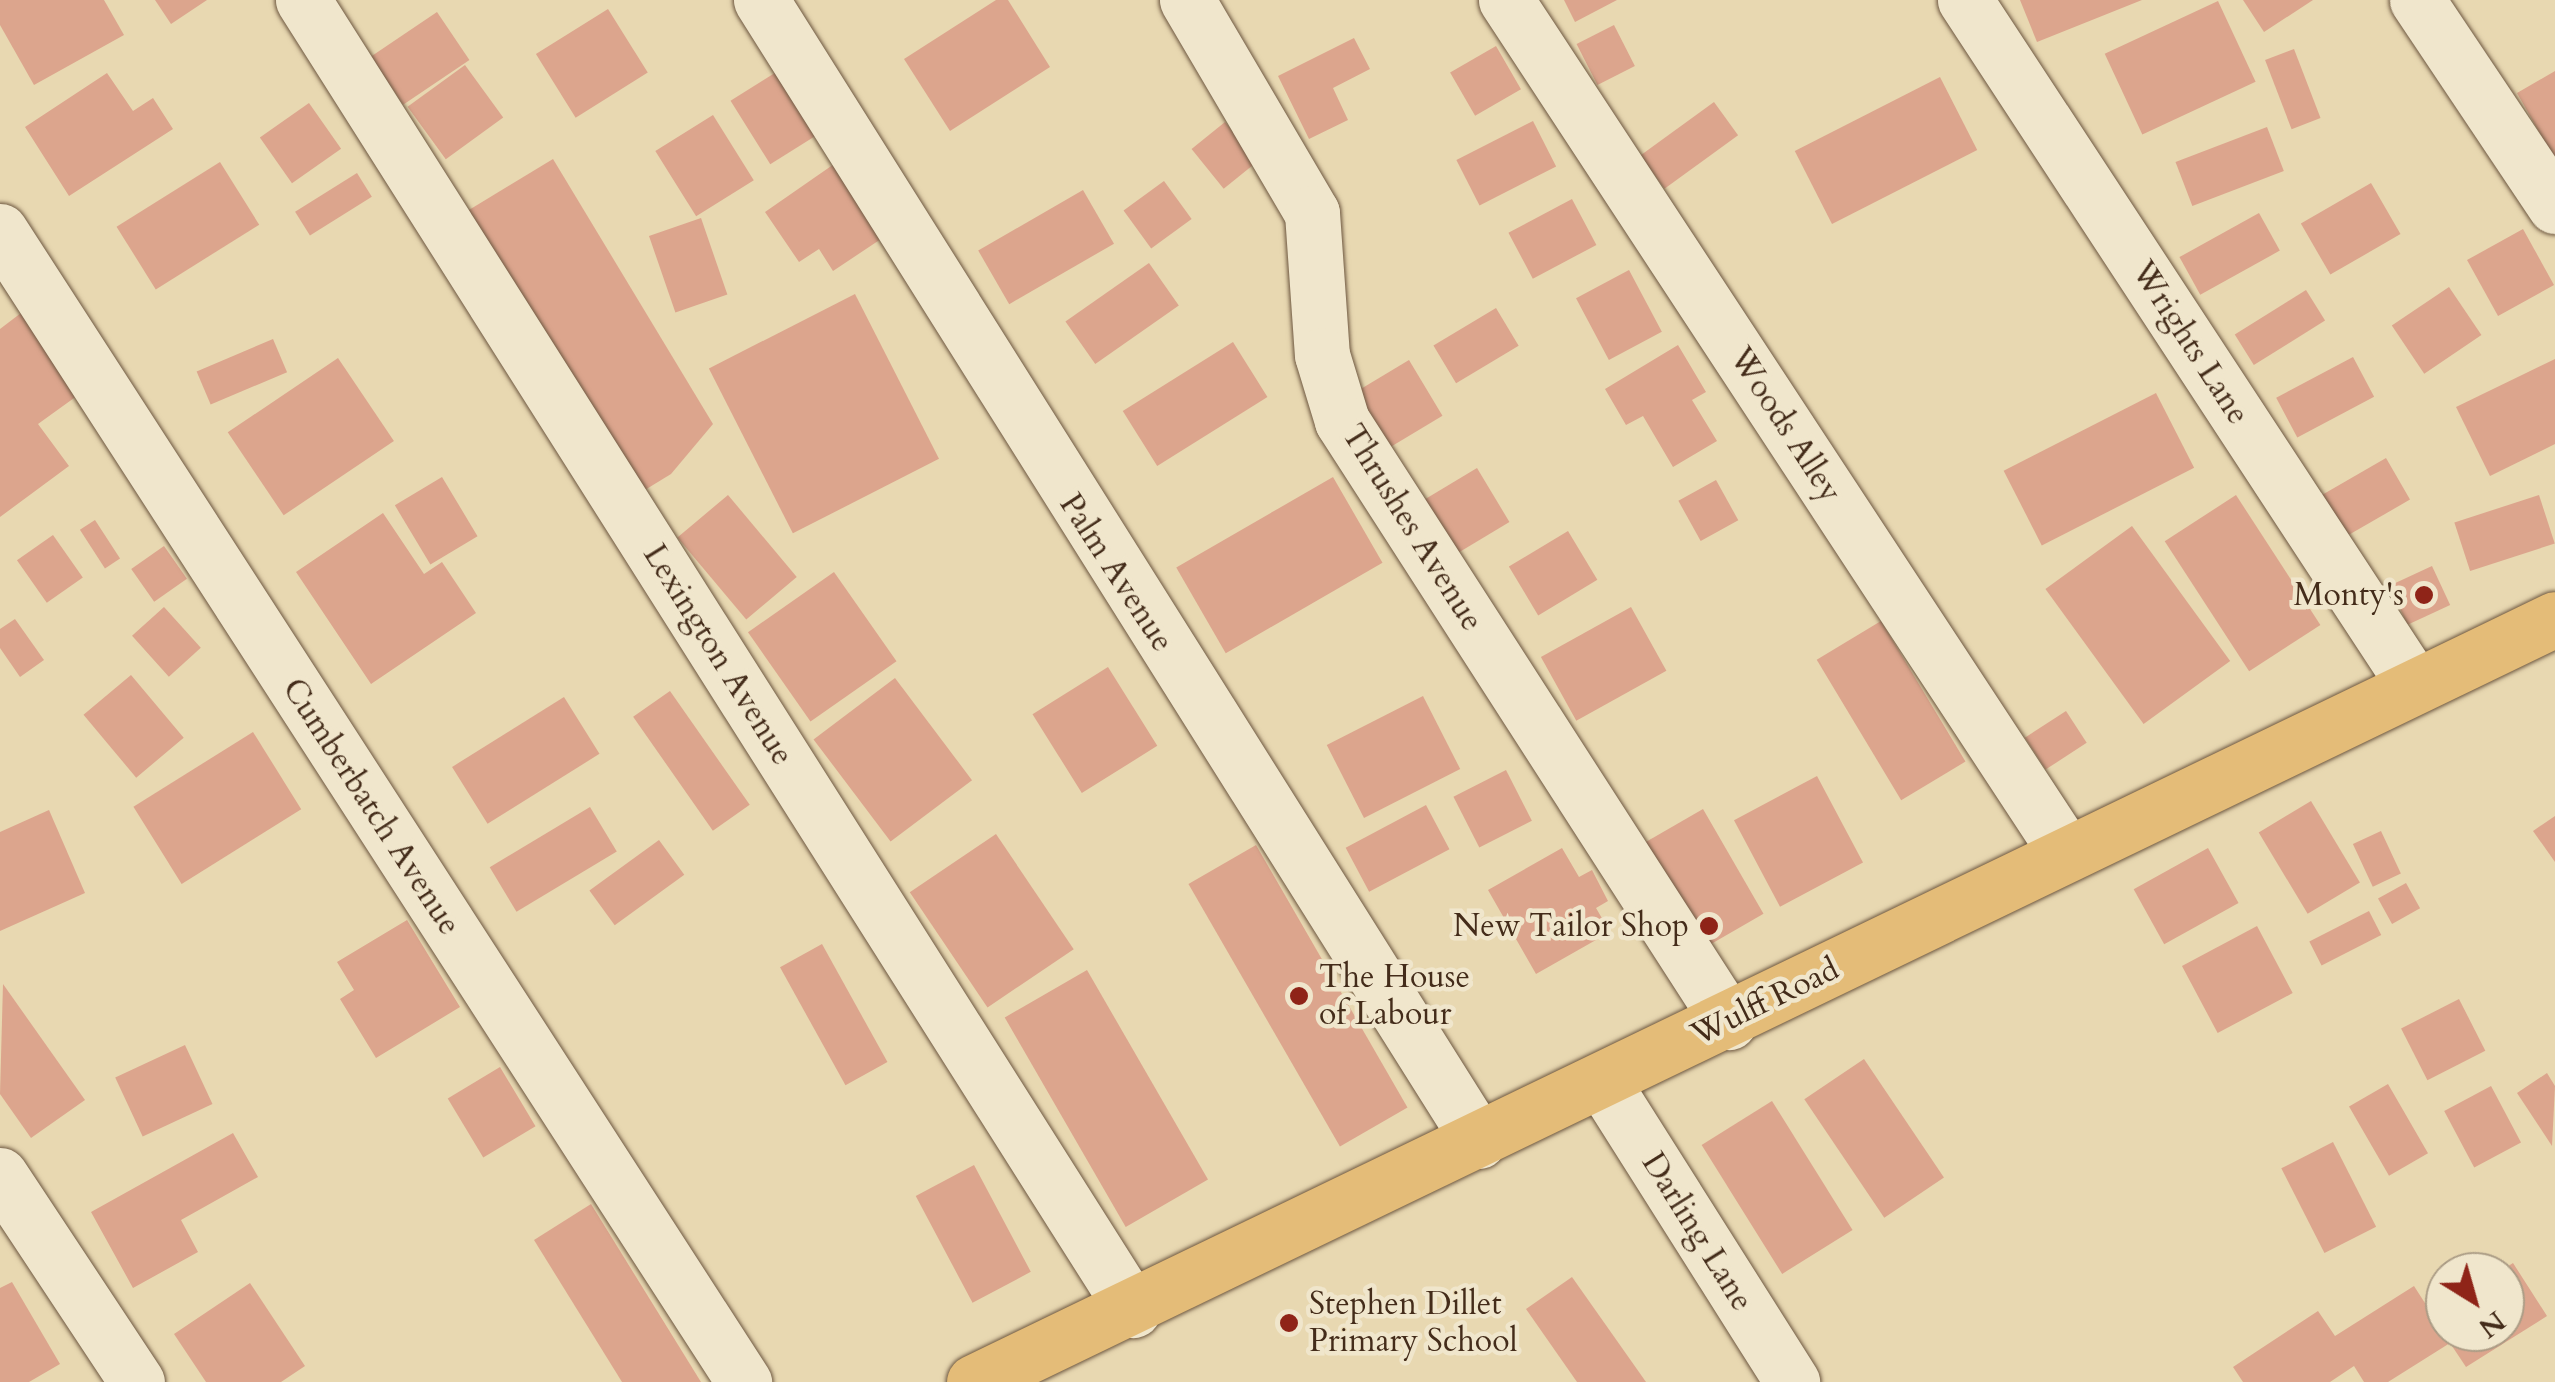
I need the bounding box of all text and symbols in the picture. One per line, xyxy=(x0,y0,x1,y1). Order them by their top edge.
street label: Wrights Lane xyxy=(2123,254,2257,432)
street label: Woods Alley xyxy=(1721,340,1849,510)
street label: Thrushes Avenue xyxy=(1333,418,1491,638)
street label: Palm Avenue xyxy=(1051,487,1181,659)
street label: Lexington Avenue xyxy=(635,538,801,772)
place label: Monty's xyxy=(2293,576,2404,614)
marker: Monty's xyxy=(2413,584,2435,606)
street label: Cumberbatch Avenue xyxy=(274,672,468,942)
place label: New Tailor Shop xyxy=(1453,907,1689,945)
marker: New Tailor Shop xyxy=(1698,915,1720,937)
street label: Wulff Road xyxy=(1685,950,1845,1054)
place label: The House of Labour xyxy=(1319,959,1470,1034)
marker: The House of Labour xyxy=(1288,985,1310,1007)
street label: Darling Lane xyxy=(1633,1146,1761,1318)
north arrow xyxy=(2425,1252,2525,1352)
place label: Stephen Dillet Primary School xyxy=(1309,1286,1518,1361)
text: N xyxy=(2471,1302,2513,1347)
marker: Stephen Dillet Primary School xyxy=(1278,1312,1300,1334)

